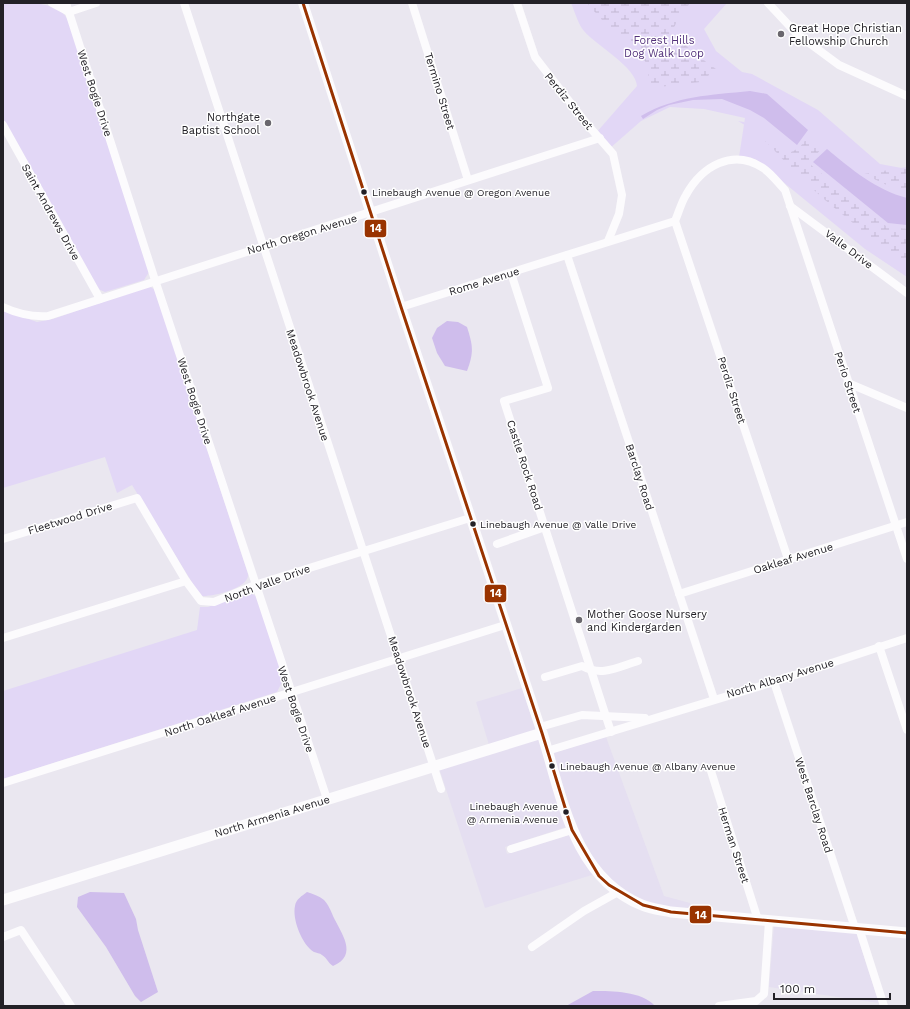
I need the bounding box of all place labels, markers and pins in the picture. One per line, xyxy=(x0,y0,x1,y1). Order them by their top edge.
place label: Great Hope Christian Fellowship Church xyxy=(789,22,902,48)
marker: Great Hope Christian Fellowship Church xyxy=(776,29,786,39)
place label: Northgate Baptist School xyxy=(182,111,261,137)
marker: Northgate Baptist School xyxy=(263,118,273,128)
marker: Linebaugh Avenue @ Oregon Avenue xyxy=(359,187,369,197)
place label: Linebaugh Avenue @ Oregon Avenue xyxy=(372,187,550,198)
marker: Linebaugh Avenue @ Valle Drive xyxy=(468,519,478,529)
place label: Linebaugh Avenue @ Valle Drive xyxy=(480,519,637,530)
place label: Mother Goose Nursery and Kindergarden xyxy=(587,608,707,634)
marker: Mother Goose Nursery and Kindergarden xyxy=(574,615,584,625)
marker: Linebaugh Avenue @ Albany Avenue xyxy=(547,761,557,771)
place label: Linebaugh Avenue @ Albany Avenue xyxy=(560,761,736,772)
place label: Linebaugh Avenue @ Armenia Avenue xyxy=(467,801,558,825)
marker: Linebaugh Avenue @ Armenia Avenue xyxy=(561,807,571,817)

